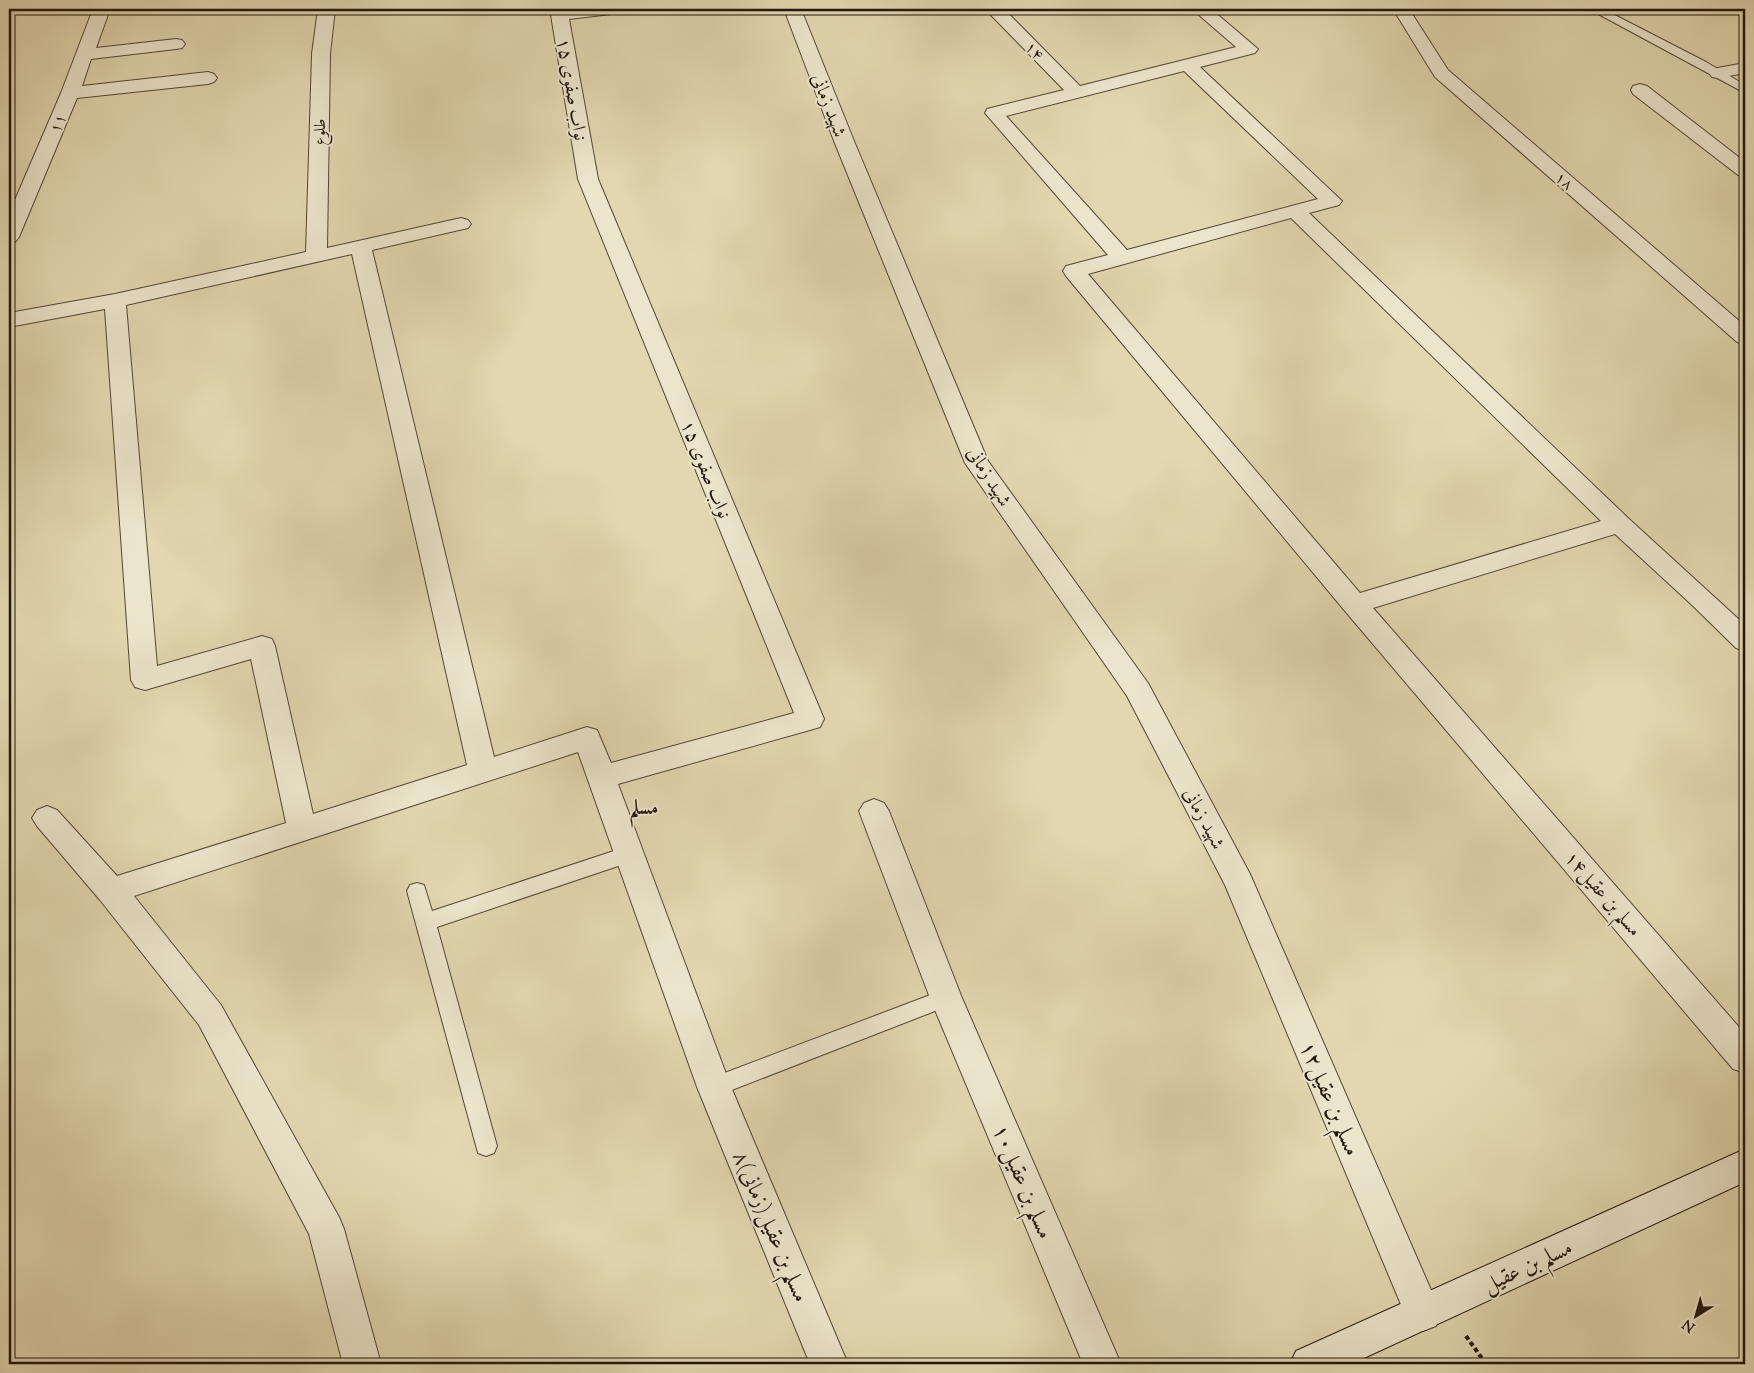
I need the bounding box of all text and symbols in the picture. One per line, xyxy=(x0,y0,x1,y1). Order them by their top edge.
street label: نواب صفوی ۱۵ xyxy=(548,36,593,143)
street label: ۱۴ xyxy=(1018,37,1048,66)
street label: شهید زمانی xyxy=(803,70,852,142)
street label: ۱۱ xyxy=(45,111,74,137)
street label: طلوع xyxy=(310,118,333,146)
street label: ۱۸ xyxy=(1549,167,1578,197)
street label: نواب صفوی ۱۵ xyxy=(673,417,737,523)
street label: شهید زمانی xyxy=(959,442,1017,513)
street label: شهید زمانی xyxy=(1175,784,1230,855)
district label: مسلم xyxy=(630,795,658,828)
street label: مسلم بن عقیل۱۴ xyxy=(1554,846,1647,946)
street label: مسلم بن عقیل۱۲ xyxy=(1286,1037,1367,1163)
street label: مسلم بن عقیل۱۰ xyxy=(979,1120,1060,1246)
street label: ۸مسلم بن عقیل(زمانی) xyxy=(719,1147,816,1309)
street label: مسلم بن عقیل xyxy=(1478,1233,1580,1306)
north arrow xyxy=(1672,1290,1722,1340)
text: N xyxy=(1679,1313,1700,1336)

